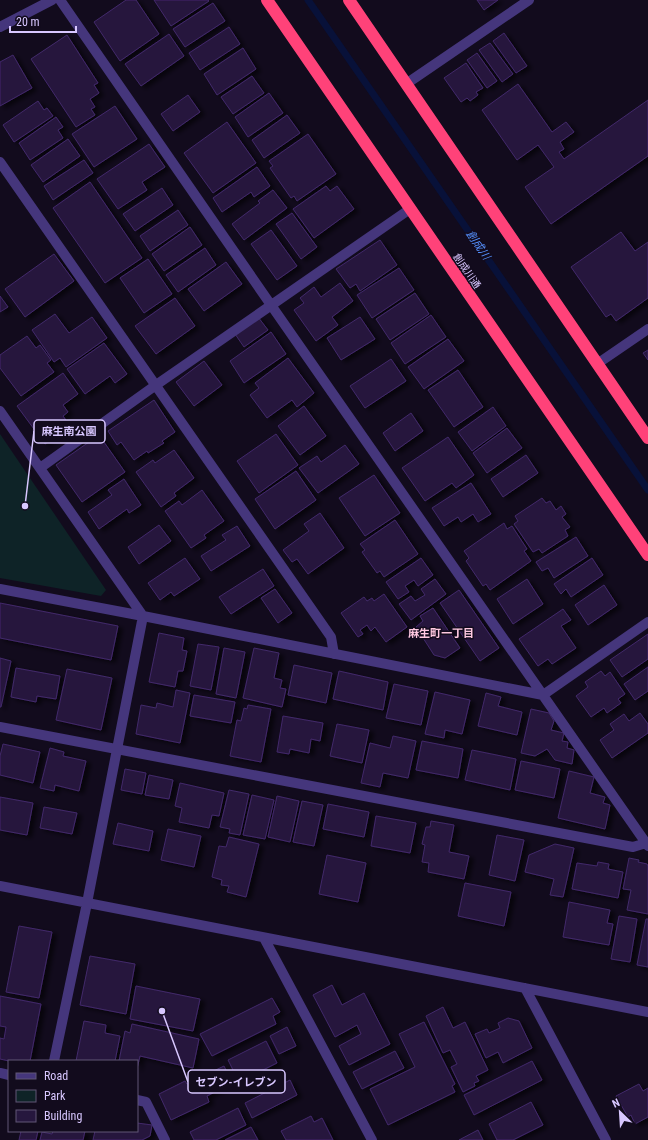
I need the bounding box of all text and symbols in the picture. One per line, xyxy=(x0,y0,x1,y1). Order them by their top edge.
scale bar xyxy=(10,8,76,34)
text: 20 m xyxy=(16,15,40,29)
water label: 創成川 xyxy=(463,228,493,263)
street label: 創成川通 xyxy=(451,251,483,291)
callout: 麻生南公園 xyxy=(34,420,105,443)
text: 麻生南公園 xyxy=(42,425,97,438)
district label: 麻生町一丁目 xyxy=(408,627,474,640)
legend xyxy=(8,1060,138,1132)
text: Road xyxy=(44,1069,68,1083)
callout: セブン-イレブン xyxy=(188,1070,285,1093)
text: セブン-イレブン xyxy=(196,1076,276,1089)
text: Park xyxy=(44,1089,66,1103)
north arrow xyxy=(600,1092,640,1132)
text: N xyxy=(610,1096,622,1111)
text: Building xyxy=(44,1109,82,1123)

